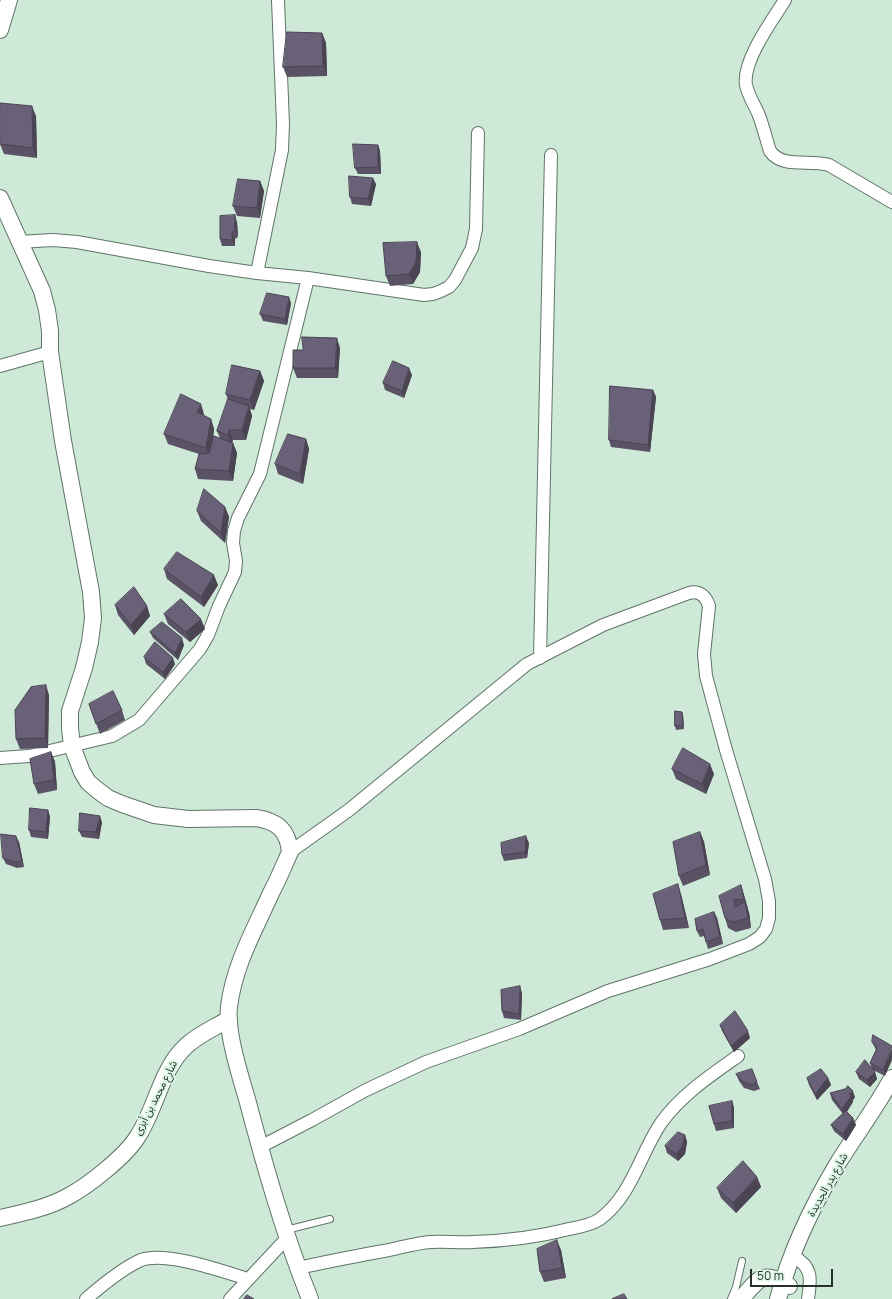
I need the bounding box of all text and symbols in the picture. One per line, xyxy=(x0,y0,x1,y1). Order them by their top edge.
street label: شارع محمد بن أبزى xyxy=(131,1058,181,1138)
street label: شارع بدر الجديدة xyxy=(805,1151,851,1219)
scale bar xyxy=(752,1261,835,1287)
text: 50 m xyxy=(757,1267,784,1284)

